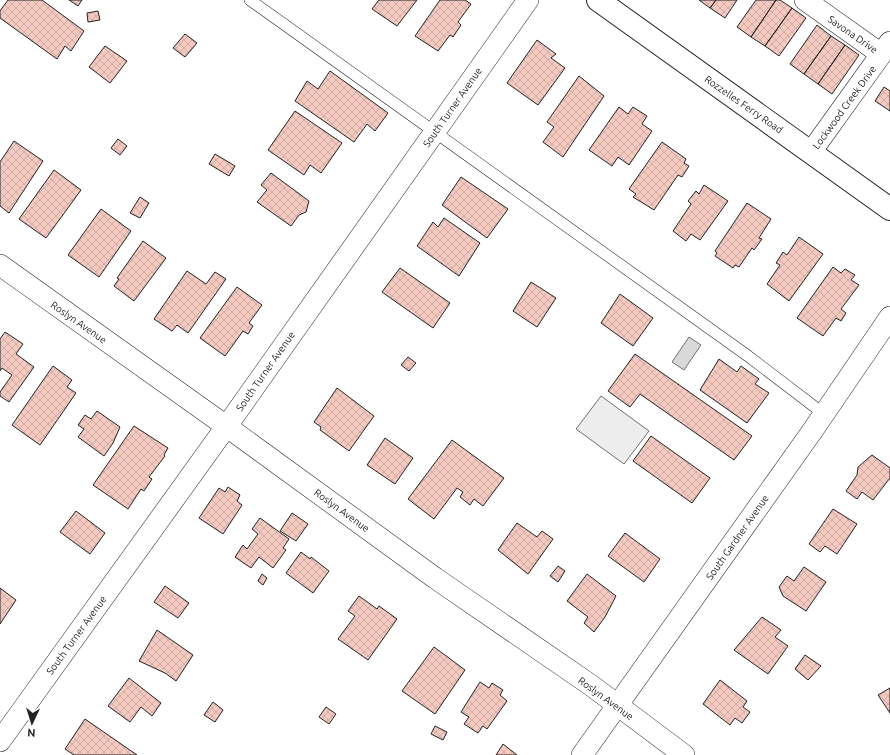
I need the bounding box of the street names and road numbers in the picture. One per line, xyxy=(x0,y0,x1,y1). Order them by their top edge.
street label: Savona Drive xyxy=(826,13,880,56)
street label: Lockwood Creek Drive xyxy=(811,64,878,151)
street label: South Turner Avenue xyxy=(421,65,484,149)
street label: Rozzelles Ferry Road xyxy=(703,73,785,136)
street label: Roslyn Avenue xyxy=(49,299,109,346)
street label: South Turner Avenue xyxy=(234,329,297,413)
street label: Roslyn Avenue xyxy=(312,487,371,534)
street label: South Gardner Avenue xyxy=(704,493,771,582)
street label: South Turner Avenue xyxy=(44,594,109,677)
street label: Roslyn Avenue xyxy=(576,675,635,722)

